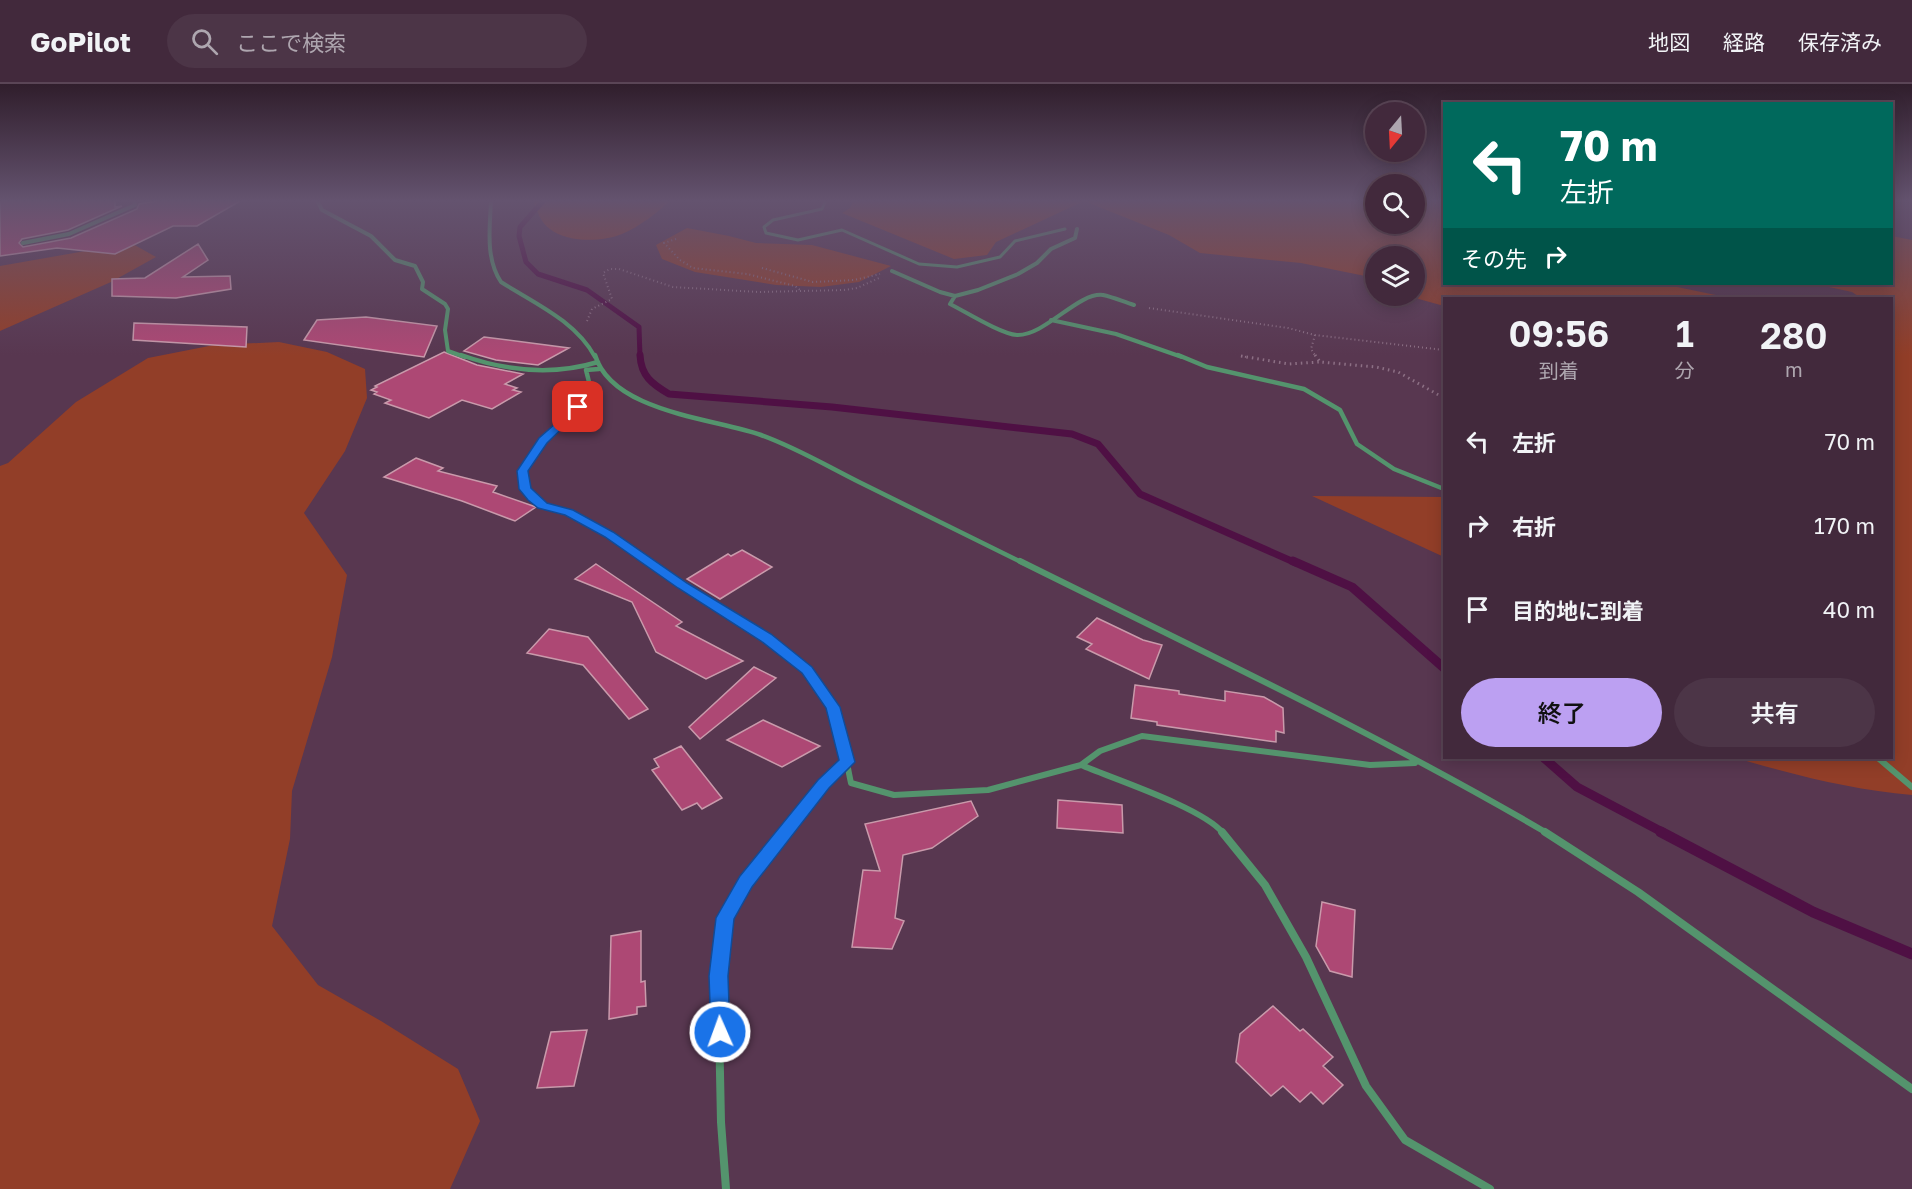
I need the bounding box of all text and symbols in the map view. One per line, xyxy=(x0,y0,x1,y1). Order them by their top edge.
search box xyxy=(167,14,587,68)
text: GoPilot xyxy=(30,25,131,58)
icon: search xyxy=(188,25,221,58)
text: ここで検索 xyxy=(236,29,346,56)
text: 地図 xyxy=(1648,29,1690,55)
text: 経路 xyxy=(1723,29,1765,55)
text: 保存済み xyxy=(1798,29,1882,55)
north arrow xyxy=(1365,102,1425,162)
map controls xyxy=(1365,102,1425,306)
text: 70 m xyxy=(1560,120,1657,170)
icon: left xyxy=(1461,126,1539,204)
button: search xyxy=(1365,174,1425,234)
text: 左折 xyxy=(1560,176,1614,208)
icon: right xyxy=(1539,240,1572,273)
text: その先 xyxy=(1461,245,1527,272)
button: layers xyxy=(1365,246,1425,306)
text: 09:56 xyxy=(1509,312,1609,355)
text: 1 xyxy=(1676,312,1694,355)
text: 280 xyxy=(1760,314,1827,357)
text: m xyxy=(1785,357,1803,381)
text: 到着 xyxy=(1539,358,1579,382)
text: 分 xyxy=(1675,358,1695,382)
pin xyxy=(552,381,603,432)
icon: arrive xyxy=(561,390,594,423)
icon: left xyxy=(1461,425,1494,458)
text: 70 m xyxy=(1825,428,1875,455)
text: 左折 xyxy=(1512,429,1556,456)
icon: right xyxy=(1461,509,1494,542)
text: 170 m xyxy=(1814,512,1875,539)
text: 右折 xyxy=(1512,513,1556,540)
icon: arrive xyxy=(1461,593,1494,626)
text: 40 m xyxy=(1823,596,1875,623)
text: 目的地に到着 xyxy=(1512,597,1644,624)
button: 終了 xyxy=(1461,678,1662,747)
button: 共有 xyxy=(1674,678,1875,747)
position arrow xyxy=(688,1000,752,1064)

